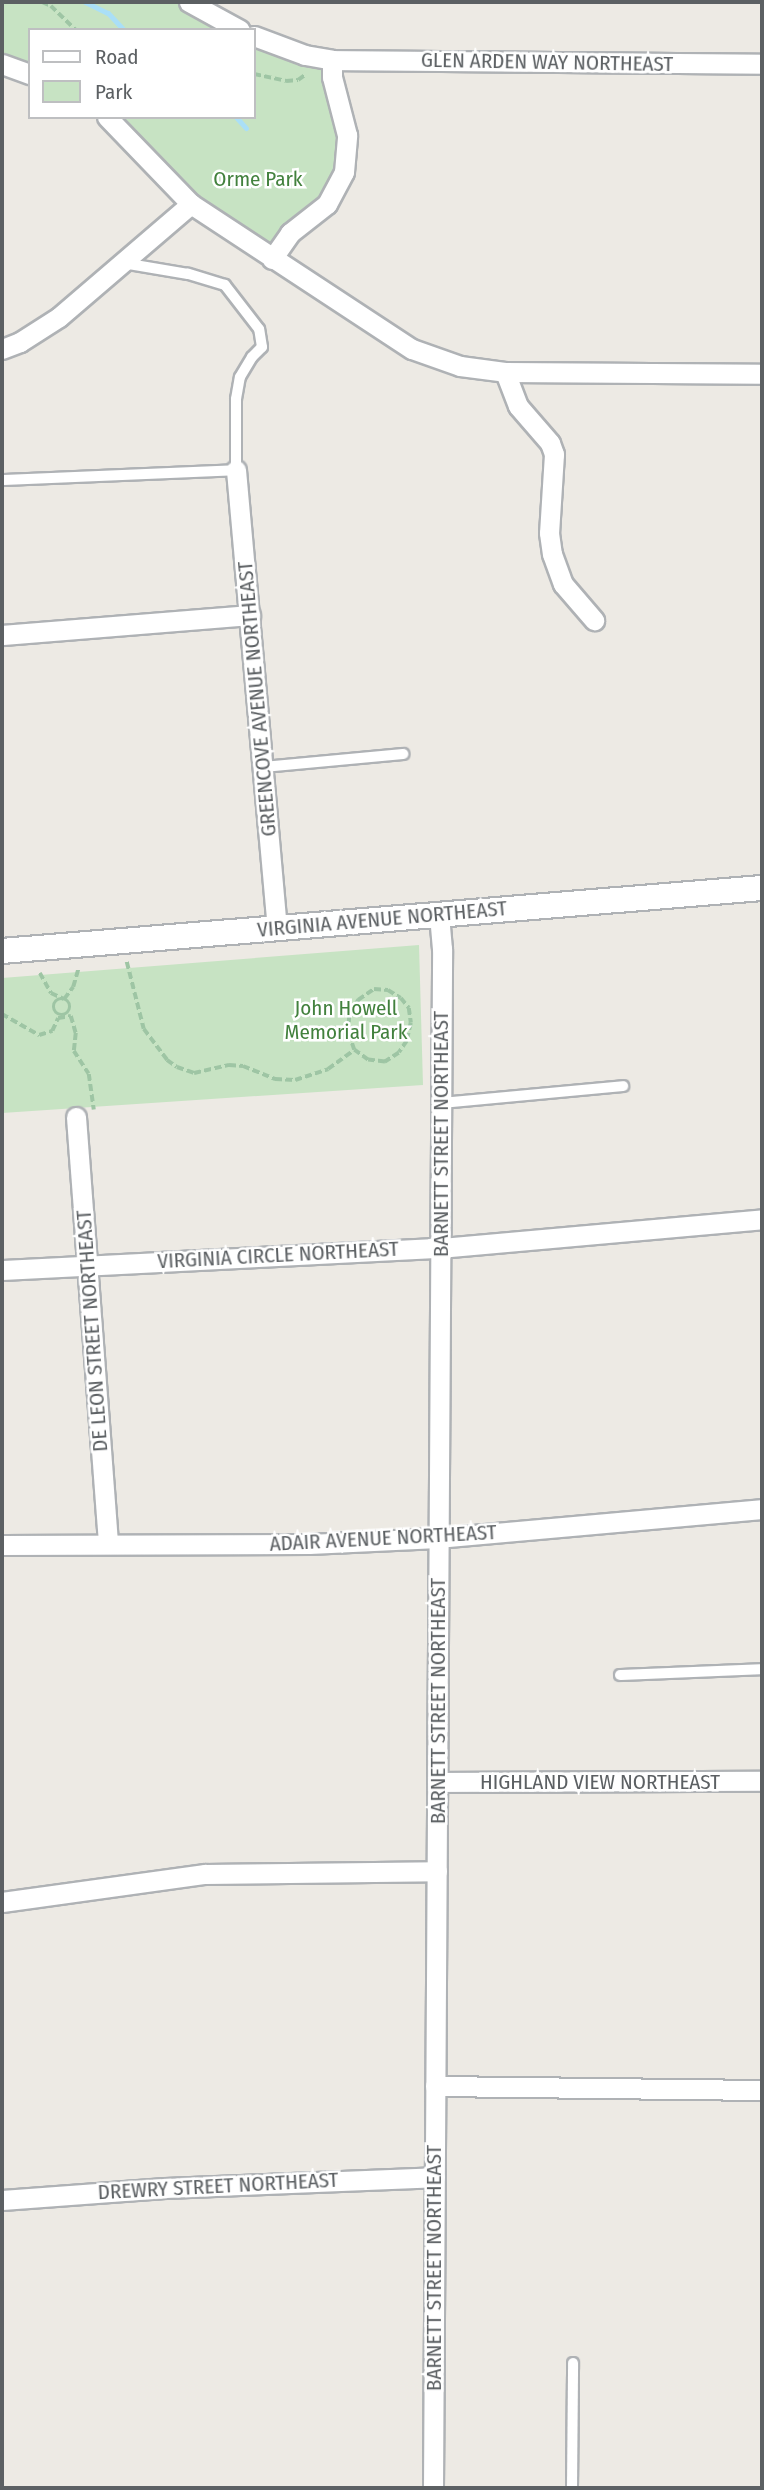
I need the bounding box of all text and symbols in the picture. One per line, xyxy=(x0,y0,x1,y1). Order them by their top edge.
legend xyxy=(28,28,256,119)
text: Road xyxy=(95,44,139,70)
street label: GLEN ARDEN WAY NORTHEAST xyxy=(421,47,673,77)
text: Park xyxy=(95,79,132,105)
park label: Orme Park xyxy=(213,166,303,192)
street label: GREENCOVE AVENUE NORTHEAST xyxy=(232,560,282,838)
street label: VIRGINIA AVENUE NORTHEAST xyxy=(256,896,508,942)
park label: John Howell Memorial Park xyxy=(285,995,407,1045)
street label: BARNETT STREET NORTHEAST xyxy=(428,1011,454,1257)
street label: DE LEON STREET NORTHEAST xyxy=(71,1209,113,1453)
street label: VIRGINIA CIRCLE NORTHEAST xyxy=(157,1236,399,1274)
street label: ADAIR AVENUE NORTHEAST xyxy=(269,1519,497,1557)
street label: BARNETT STREET NORTHEAST xyxy=(425,1578,451,1824)
street label: HIGHLAND VIEW NORTHEAST xyxy=(480,1769,720,1795)
street label: BARNETT STREET NORTHEAST xyxy=(421,2145,447,2391)
street label: DREWRY STREET NORTHEAST xyxy=(97,2167,339,2205)

